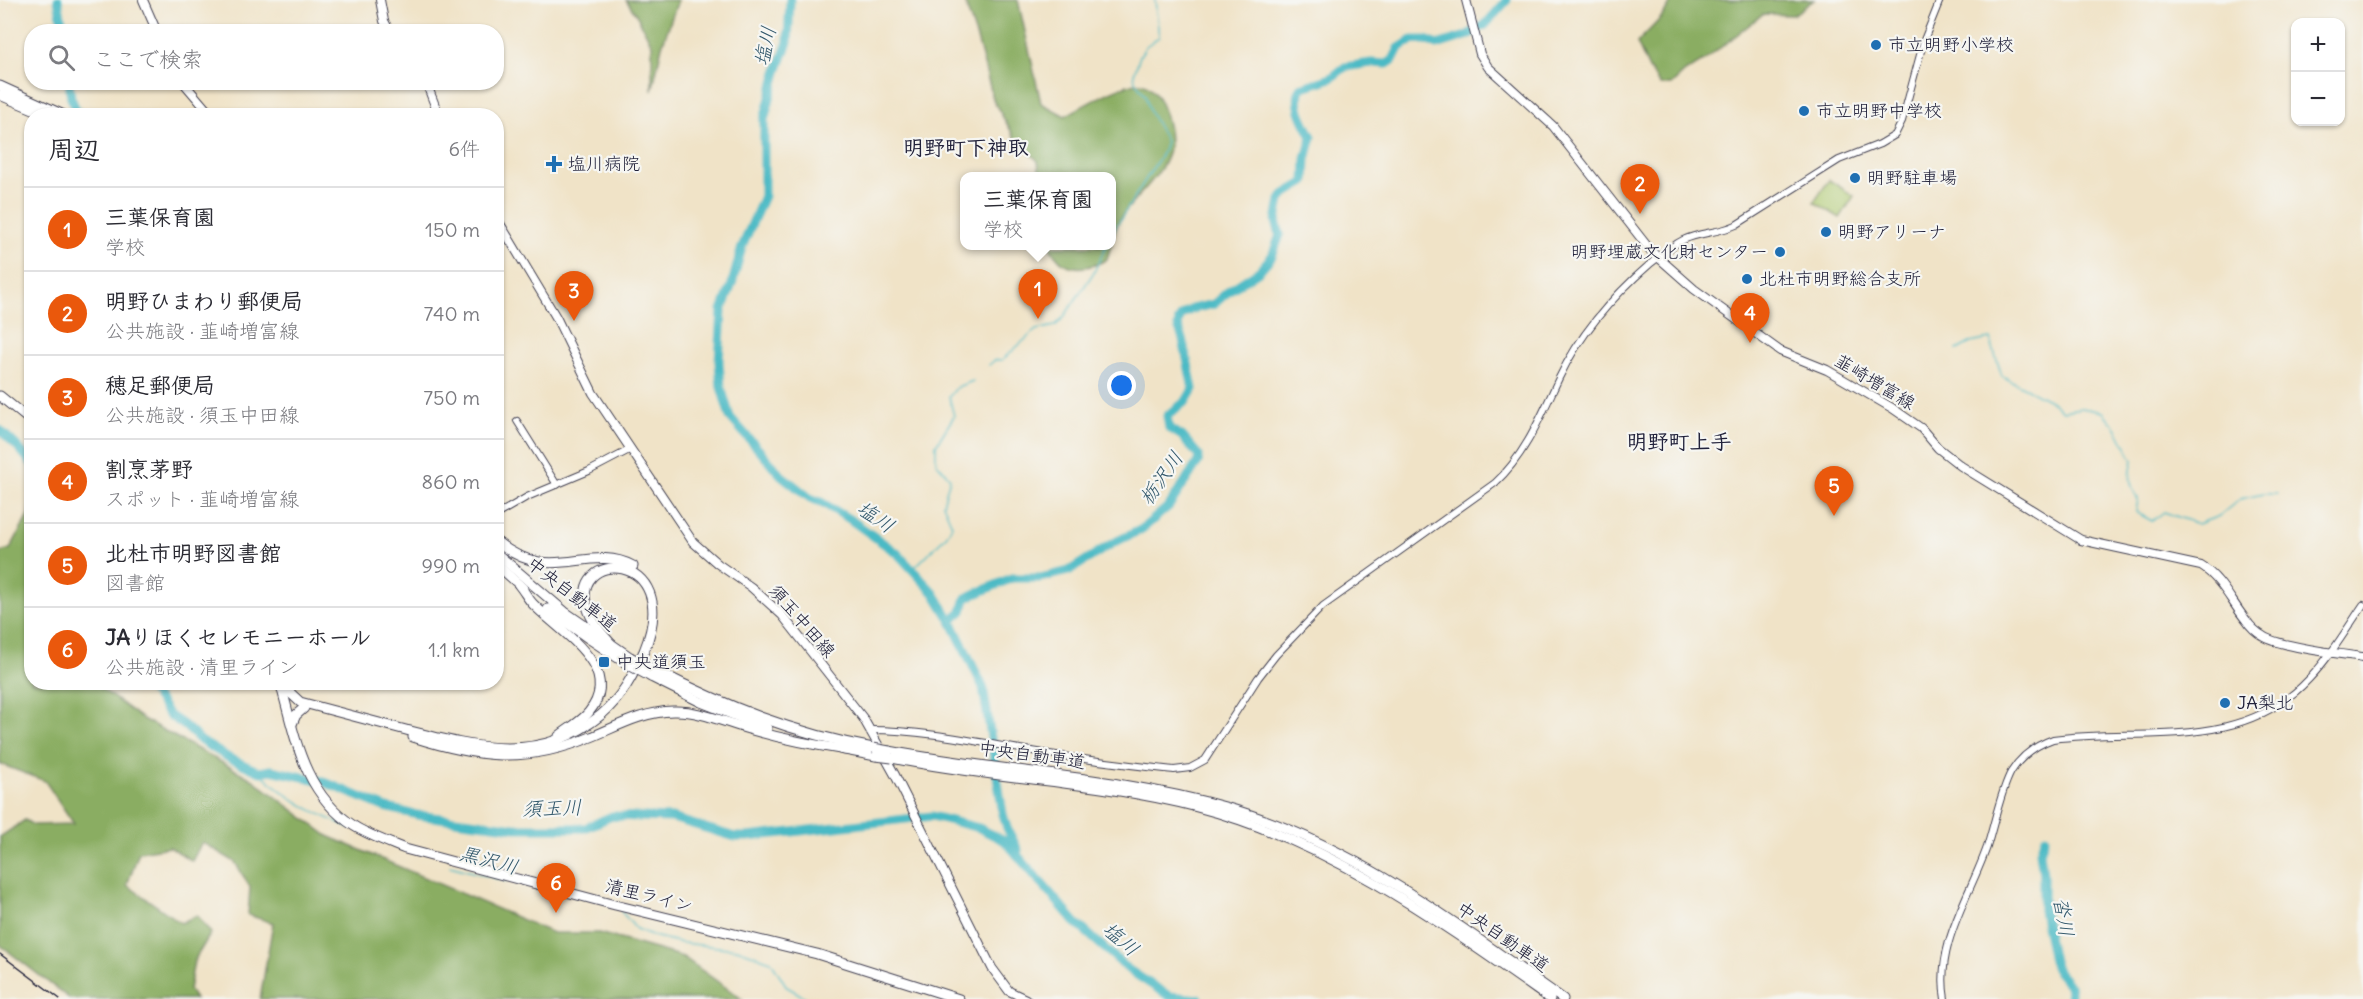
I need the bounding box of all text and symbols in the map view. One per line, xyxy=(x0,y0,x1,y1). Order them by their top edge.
map controls xyxy=(2291,18,2345,126)
button: + xyxy=(2291,18,2345,72)
search box xyxy=(24,24,504,90)
water label: 塩川 xyxy=(748,24,781,68)
place label: 市立明野小学校 xyxy=(1888,33,2014,56)
marker: 市立明野小学校 xyxy=(1869,38,1883,52)
icon: search xyxy=(45,41,78,74)
text: ここで検索 xyxy=(93,45,203,73)
button: − xyxy=(2291,72,2345,126)
place label: 市立明野中学校 xyxy=(1816,99,1942,122)
marker: 市立明野中学校 xyxy=(1797,104,1811,118)
text: 周辺 xyxy=(48,133,100,166)
district label: 明野町下神取 xyxy=(903,134,1029,161)
text: 6件 xyxy=(448,136,480,161)
place label: 塩川病院 xyxy=(568,152,640,175)
marker: 塩川病院 xyxy=(545,155,563,173)
pin: 2 xyxy=(1620,164,1660,214)
place label: 明野駐車場 xyxy=(1867,166,1957,189)
marker: 明野駐車場 xyxy=(1848,171,1862,185)
popup xyxy=(960,172,1116,250)
text: 三葉保育園 xyxy=(983,185,1093,213)
text: 三葉保育園 xyxy=(105,203,215,231)
text: 学校 xyxy=(983,216,1023,241)
text: 1 xyxy=(64,217,71,242)
text: 150 m xyxy=(425,217,480,242)
place label: 明野アリーナ xyxy=(1838,220,1946,243)
marker: 明野アリーナ xyxy=(1819,225,1833,239)
text: 学校 xyxy=(105,234,145,259)
place label: 明野埋蔵文化財センター xyxy=(1571,240,1768,263)
marker: 明野埋蔵文化財センター xyxy=(1773,245,1787,259)
place label: 北杜市明野総合支所 xyxy=(1759,267,1921,290)
pin: 1 xyxy=(1018,270,1058,319)
pin: 3 xyxy=(554,272,594,321)
marker: 北杜市明野総合支所 xyxy=(1740,272,1754,286)
text: 明野ひまわり郵便局 xyxy=(105,287,303,315)
pin: 4 xyxy=(1730,294,1770,343)
text: 2 xyxy=(62,301,73,326)
text: 740 m xyxy=(424,301,480,326)
text: 公共施設 · 韮崎増富線 xyxy=(105,318,299,343)
street label: 韮崎増富線 xyxy=(1831,349,1920,415)
text: 穂足郵便局 xyxy=(105,371,215,399)
your location xyxy=(1107,371,1136,400)
text: 3 xyxy=(62,385,73,410)
text: 750 m xyxy=(423,385,480,410)
text: 公共施設 · 須玉中田線 xyxy=(105,402,299,427)
district label: 明野町上手 xyxy=(1627,428,1732,455)
water label: 栃沢川 xyxy=(1133,446,1188,509)
text: 割烹茅野 xyxy=(105,455,193,483)
pin: 5 xyxy=(1814,466,1854,516)
text: 4 xyxy=(62,469,73,494)
text: 860 m xyxy=(421,469,480,494)
text: スポット · 韮崎増富線 xyxy=(105,486,299,511)
water label: 塩川 xyxy=(853,495,900,538)
text: 北杜市明野図書館 xyxy=(105,539,281,567)
street label: 中央自動車道 xyxy=(523,551,622,636)
text: 5 xyxy=(62,553,73,578)
text: 990 m xyxy=(422,553,480,578)
text: 図書館 xyxy=(105,570,165,595)
street label: 須玉中田線 xyxy=(764,579,841,662)
text: JAりほくセレモニーホール xyxy=(105,623,372,651)
text: 6 xyxy=(62,637,73,662)
text: 1.1 km xyxy=(428,637,480,662)
place label: 中央道須玉 xyxy=(616,650,706,673)
text: 公共施設 · 清里ライン xyxy=(105,654,298,679)
marker: 中央道須玉 xyxy=(597,655,611,669)
place label: JA梨北 xyxy=(2237,691,2294,714)
marker: JA梨北 xyxy=(2218,696,2232,710)
street label: 中央自動車道 xyxy=(977,736,1087,773)
water label: 須玉川 xyxy=(522,794,582,821)
water label: 黒沢川 xyxy=(457,840,521,879)
pin: 6 xyxy=(536,864,576,913)
street label: 清里ライン xyxy=(603,874,695,917)
water label: 沓川 xyxy=(2049,895,2080,939)
street label: 中央自動車道 xyxy=(1452,896,1554,977)
water label: 塩川 xyxy=(1098,916,1145,961)

